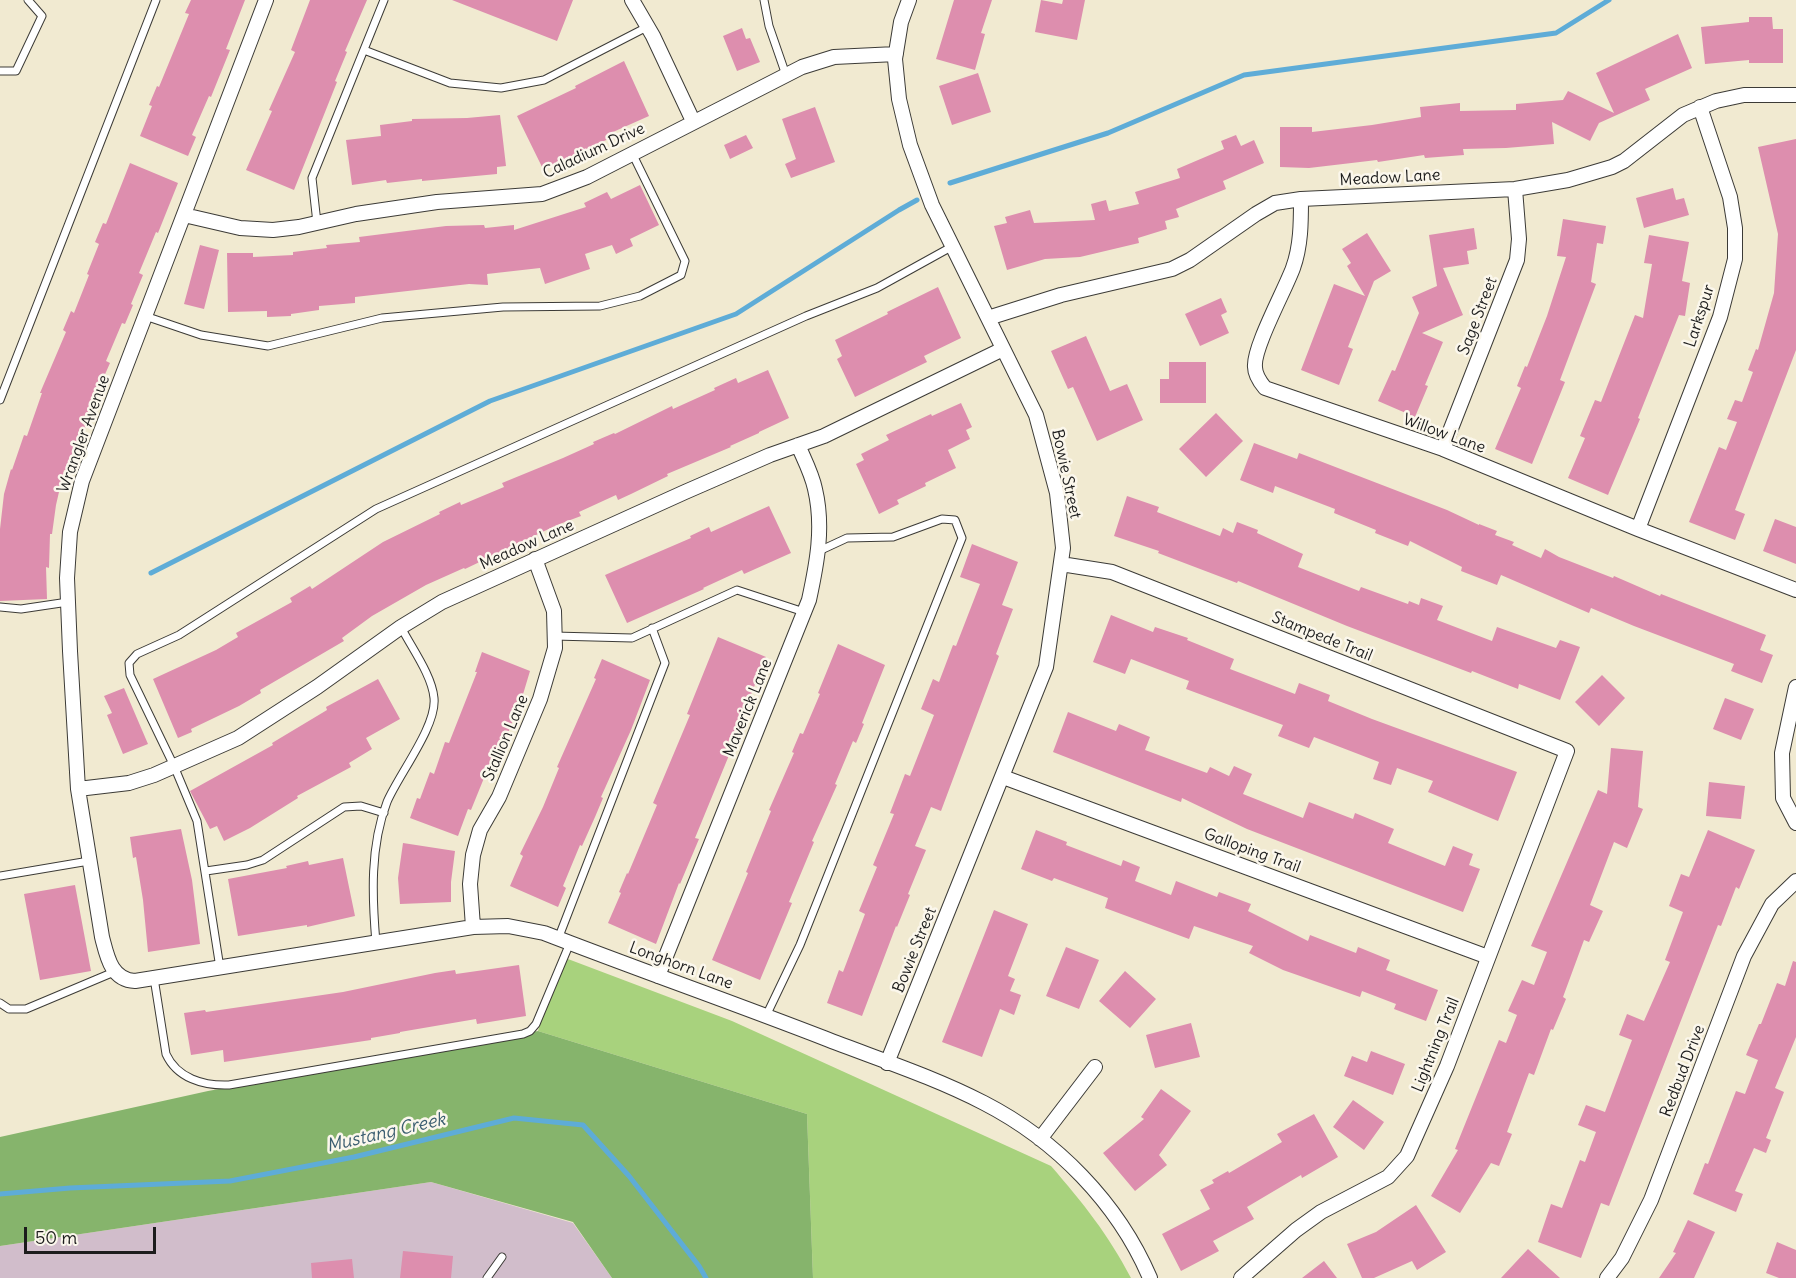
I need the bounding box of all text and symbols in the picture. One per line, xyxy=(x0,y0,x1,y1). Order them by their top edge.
street label: Caladium Drive xyxy=(540,119,648,183)
street label: Meadow Lane xyxy=(1339,166,1441,190)
street label: Sage Street xyxy=(1454,274,1502,358)
street label: Larkspur xyxy=(1681,282,1719,350)
street label: Wrangler Avenue xyxy=(54,372,114,496)
street label: Willow Lane xyxy=(1400,410,1488,458)
street label: Bowie Street xyxy=(1047,428,1085,520)
street label: Meadow Lane xyxy=(477,516,577,574)
street label: Stampede Trail xyxy=(1269,608,1375,666)
street label: Maverick Lane xyxy=(720,656,776,760)
street label: Stallion Lane xyxy=(479,692,533,784)
street label: Galloping Trail xyxy=(1201,825,1303,877)
street label: Bowie Street xyxy=(889,904,941,996)
street label: Longhorn Lane xyxy=(626,938,736,994)
street label: Lightning Trail xyxy=(1408,995,1464,1095)
street label: Redbud Drive xyxy=(1657,1022,1709,1120)
water label: Mustang Creek xyxy=(324,1109,448,1157)
scale bar xyxy=(27,1215,159,1253)
text: 50 m xyxy=(35,1226,77,1249)

